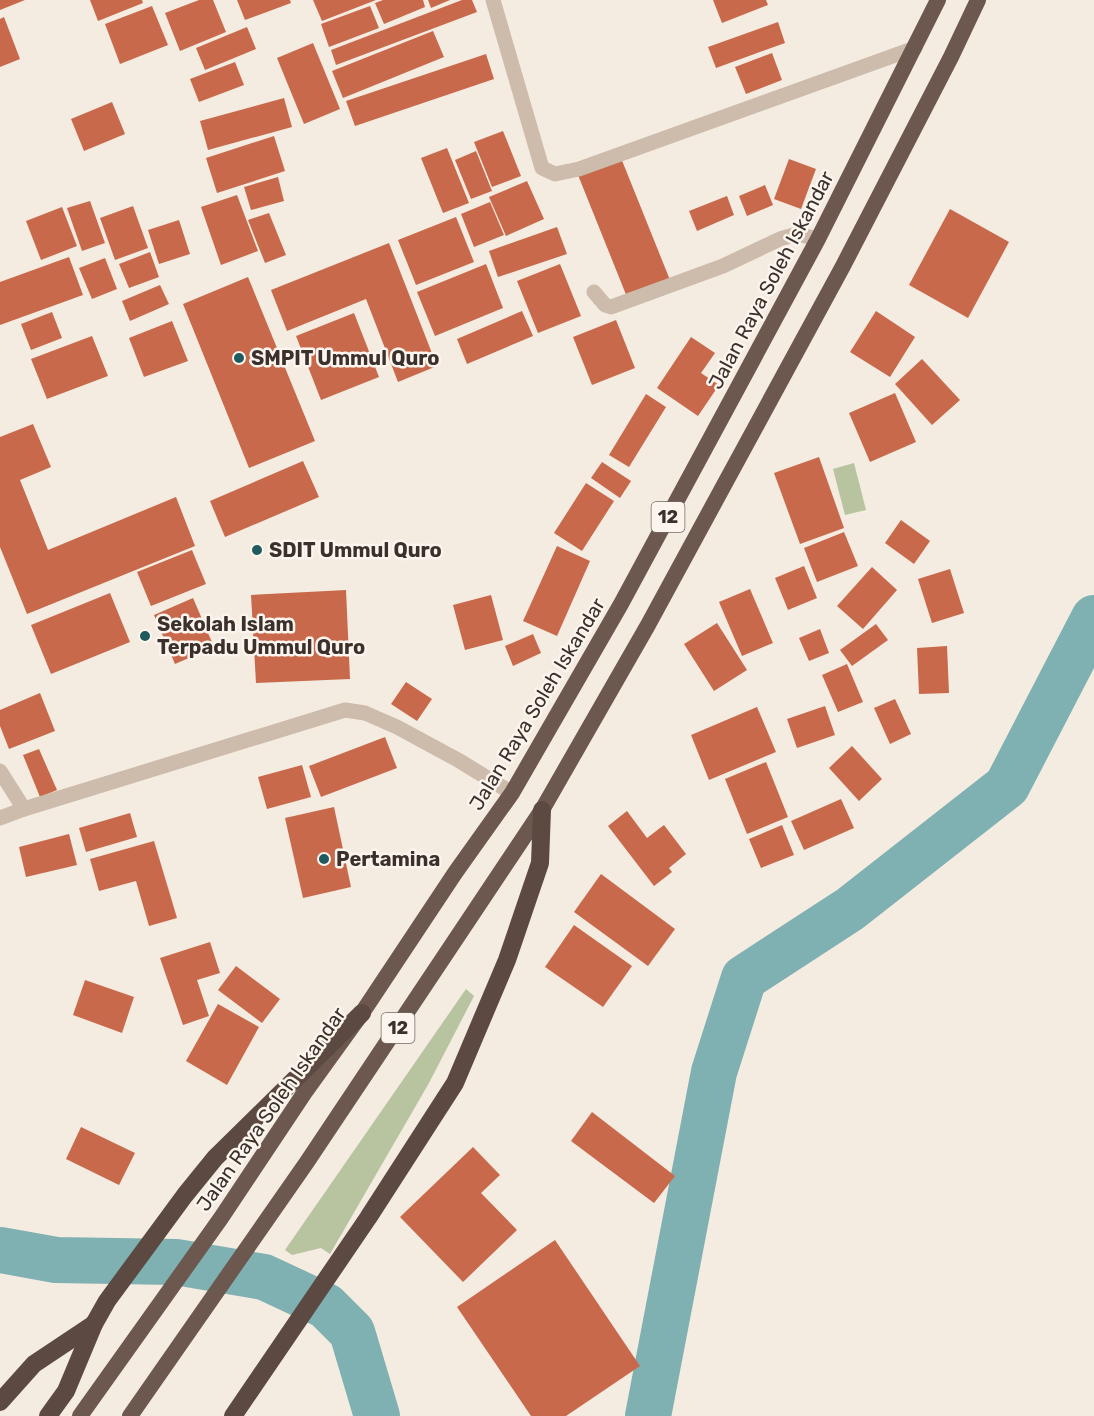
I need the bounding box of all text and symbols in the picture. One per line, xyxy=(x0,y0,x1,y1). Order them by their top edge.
street label: Jalan Raya Soleh Iskandar xyxy=(703,166,839,393)
place label: SMPIT Ummul Quro xyxy=(251,346,439,370)
marker: SMPIT Ummul Quro xyxy=(232,351,246,365)
road number: 12 xyxy=(652,502,684,532)
place label: SDIT Ummul Quro xyxy=(269,538,442,562)
marker: SDIT Ummul Quro xyxy=(250,543,264,557)
street label: Jalan Raya Soleh Iskandar xyxy=(464,593,610,815)
place label: Sekolah Islam Terpadu Ummul Quro xyxy=(157,612,365,659)
marker: Sekolah Islam Terpadu Ummul Quro xyxy=(138,629,152,643)
place label: Pertamina xyxy=(336,847,440,871)
marker: Pertamina xyxy=(317,852,331,866)
street label: Jalan Raya Soleh Iskandar xyxy=(191,1002,351,1216)
road number: 12 xyxy=(382,1013,414,1043)

